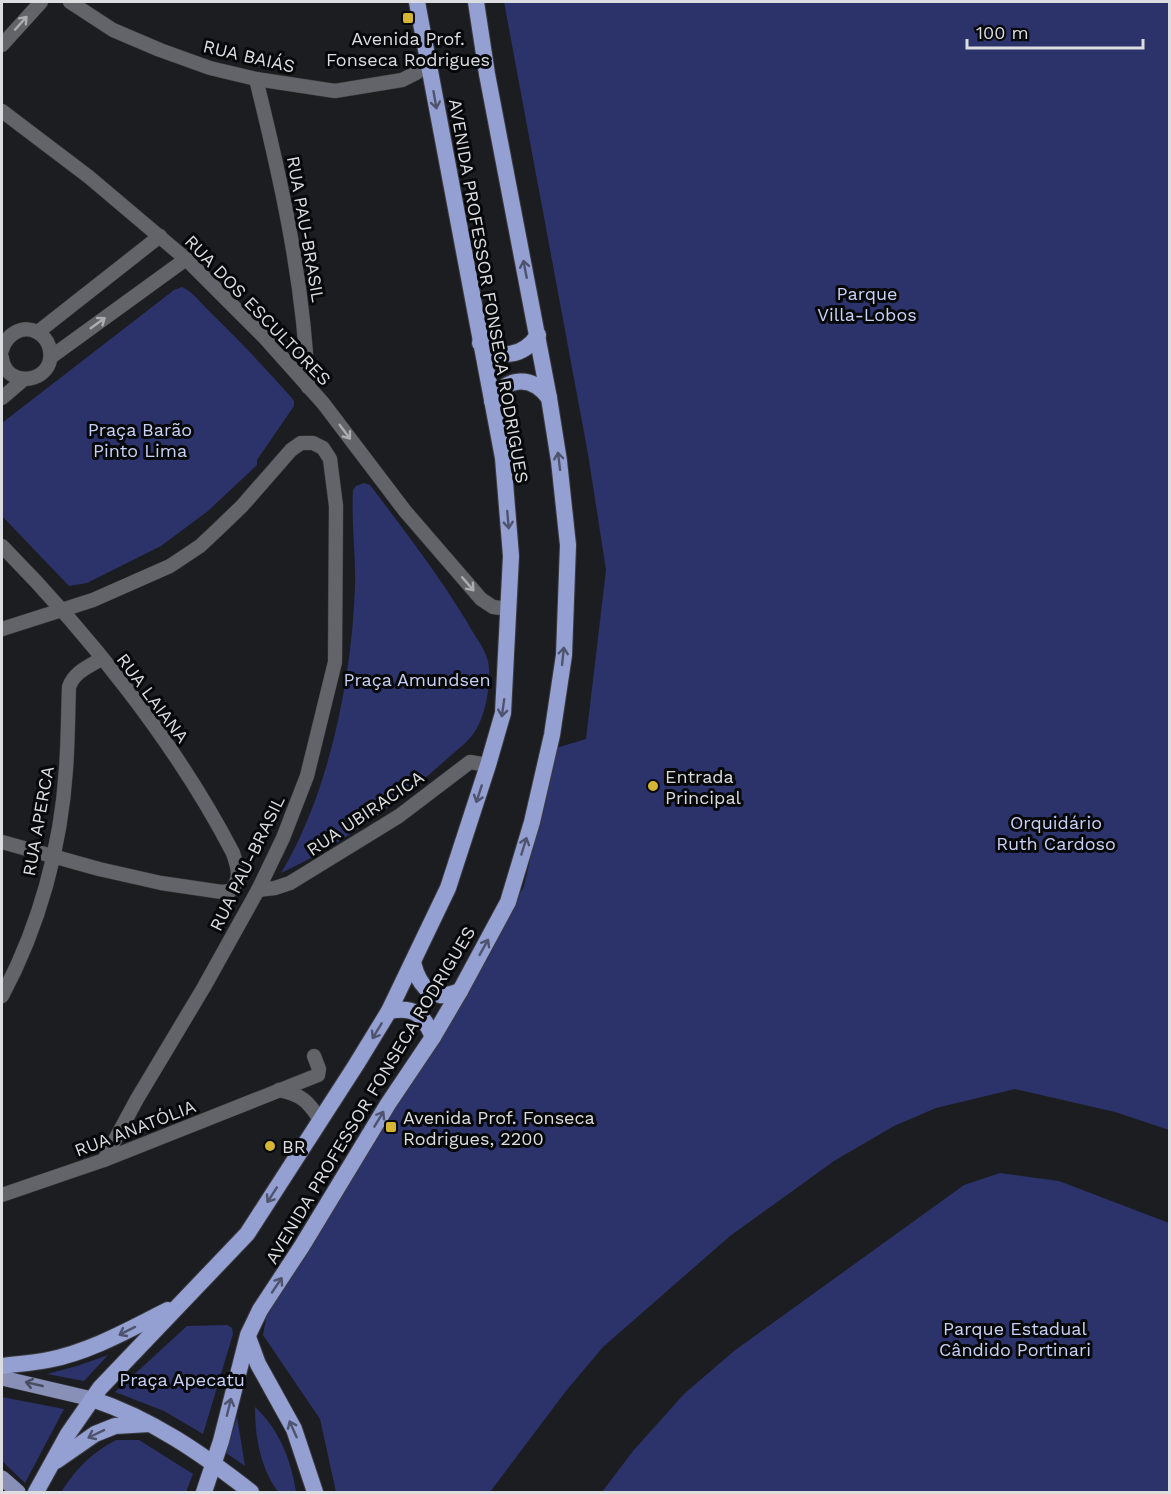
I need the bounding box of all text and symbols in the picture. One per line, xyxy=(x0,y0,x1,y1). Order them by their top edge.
marker: Avenida Prof. Fonseca Rodrigues xyxy=(401,11,415,25)
scale bar xyxy=(967,12,1142,50)
one-way arrow xyxy=(14,16,28,31)
text: 100 m xyxy=(976,22,1029,43)
place label: Avenida Prof. Fonseca Rodrigues xyxy=(326,28,490,70)
street label: RUA BAIÁS xyxy=(201,35,297,77)
one-way arrow xyxy=(430,90,441,110)
street label: AVENIDA PROFESSOR FONSECA RODRIGUES xyxy=(445,97,533,485)
street label: RUA PAU-BRASIL xyxy=(283,154,329,304)
street label: RUA DOS ESCULTORES xyxy=(181,230,335,390)
one-way arrow xyxy=(519,260,530,279)
park label: Parque Villa-Lobos xyxy=(817,283,917,325)
one-way arrow xyxy=(90,317,106,329)
park label: Praça Barão Pinto Lima xyxy=(88,419,192,461)
one-way arrow xyxy=(339,424,352,440)
one-way arrow xyxy=(553,452,564,472)
one-way arrow xyxy=(503,509,514,529)
one-way arrow xyxy=(461,576,475,591)
one-way arrow xyxy=(558,646,569,666)
street label: RUA LAIANA xyxy=(113,649,194,747)
park label: Praça Amundsen xyxy=(343,669,491,690)
one-way arrow xyxy=(497,697,508,717)
street label: RUA APERCA xyxy=(18,764,58,878)
street label: RUA UBIRACICA xyxy=(302,766,428,860)
place label: Entrada Principal xyxy=(665,766,742,808)
marker: Entrada Principal xyxy=(646,779,660,793)
one-way arrow xyxy=(472,784,483,803)
street label: RUA PAU-BRASIL xyxy=(205,792,289,934)
park label: Orquidário Ruth Cardoso xyxy=(996,812,1116,854)
one-way arrow xyxy=(519,837,530,856)
street label: AVENIDA PROFESSOR FONSECA RODRIGUES xyxy=(261,922,479,1268)
one-way arrow xyxy=(478,939,490,956)
one-way arrow xyxy=(371,1022,383,1039)
street label: RUA ANATÓLIA xyxy=(71,1095,199,1161)
place label: Avenida Prof. Fonseca Rodrigues, 2200 xyxy=(403,1107,595,1149)
one-way arrow xyxy=(374,1111,386,1128)
marker: Avenida Prof. Fonseca Rodrigues, 2200 xyxy=(384,1120,398,1134)
place label: BR xyxy=(282,1136,306,1157)
marker: BR xyxy=(263,1139,277,1153)
one-way arrow xyxy=(266,1186,278,1203)
one-way arrow xyxy=(271,1277,283,1293)
park label: Parque Estadual Cândido Portinari xyxy=(939,1318,1091,1360)
one-way arrow xyxy=(119,1325,137,1337)
park label: Praça Apecatu xyxy=(119,1369,245,1390)
one-way arrow xyxy=(25,1378,44,1390)
one-way arrow xyxy=(224,1398,236,1417)
one-way arrow xyxy=(287,1420,298,1439)
one-way arrow xyxy=(88,1429,106,1441)

